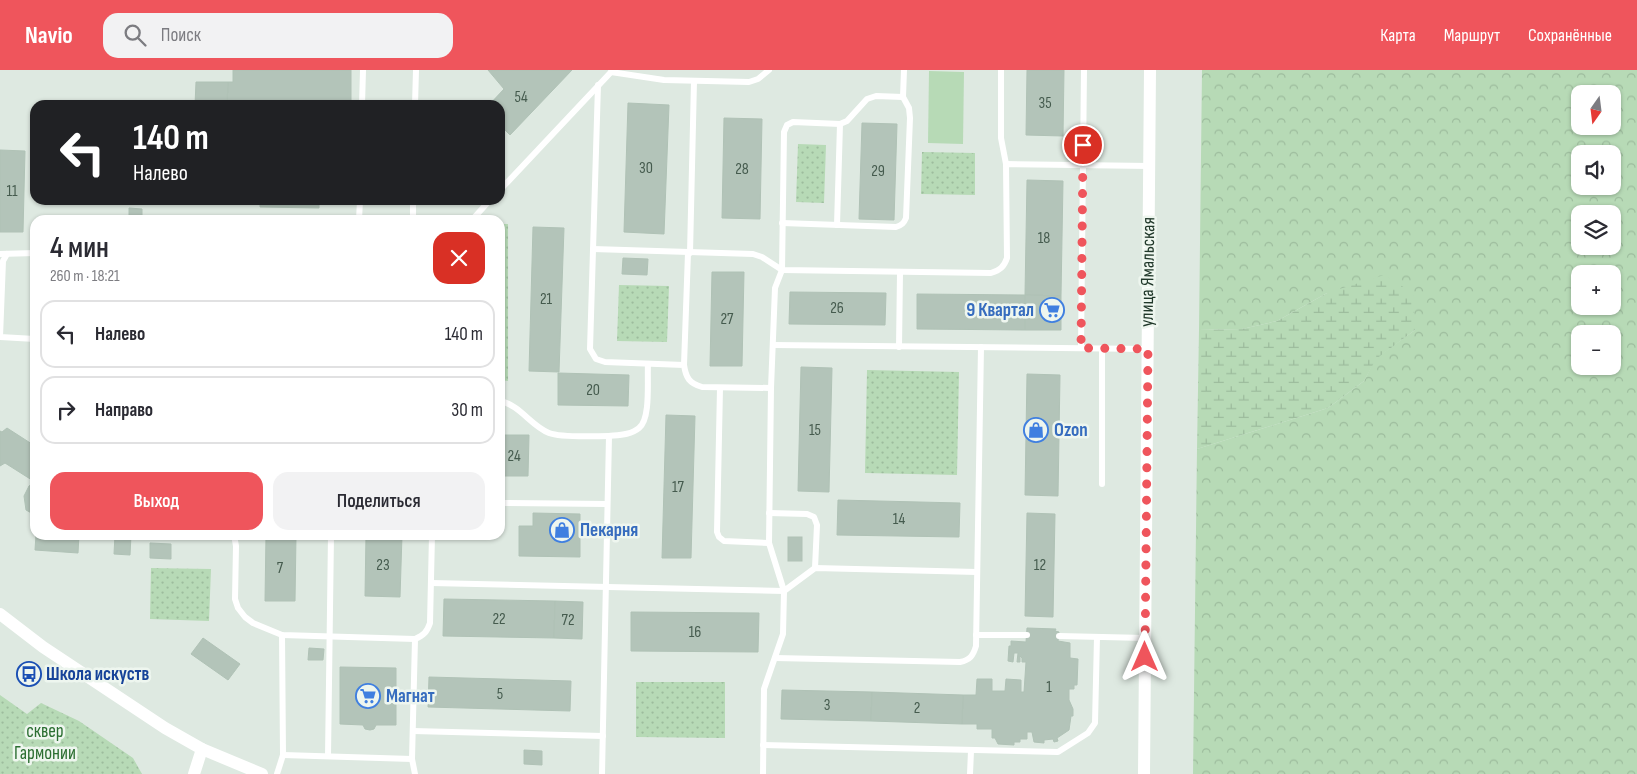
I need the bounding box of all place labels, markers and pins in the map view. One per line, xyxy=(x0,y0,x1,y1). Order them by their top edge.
pin xyxy=(1062,124,1104,166)
supermarket icon: 9 Квартал xyxy=(1039,297,1065,323)
place label: 9 Квартал xyxy=(966,299,1034,322)
shop icon: Ozon xyxy=(1023,417,1049,443)
place label: Ozon xyxy=(1054,419,1088,442)
shop icon: Пекарня xyxy=(549,517,575,543)
place label: Пекарня xyxy=(580,519,638,542)
bus stop icon: Школа искуств xyxy=(16,661,42,687)
place label: Школа искуств xyxy=(46,663,150,686)
supermarket icon: Магнат xyxy=(355,683,381,709)
place label: Магнат xyxy=(386,685,435,708)

